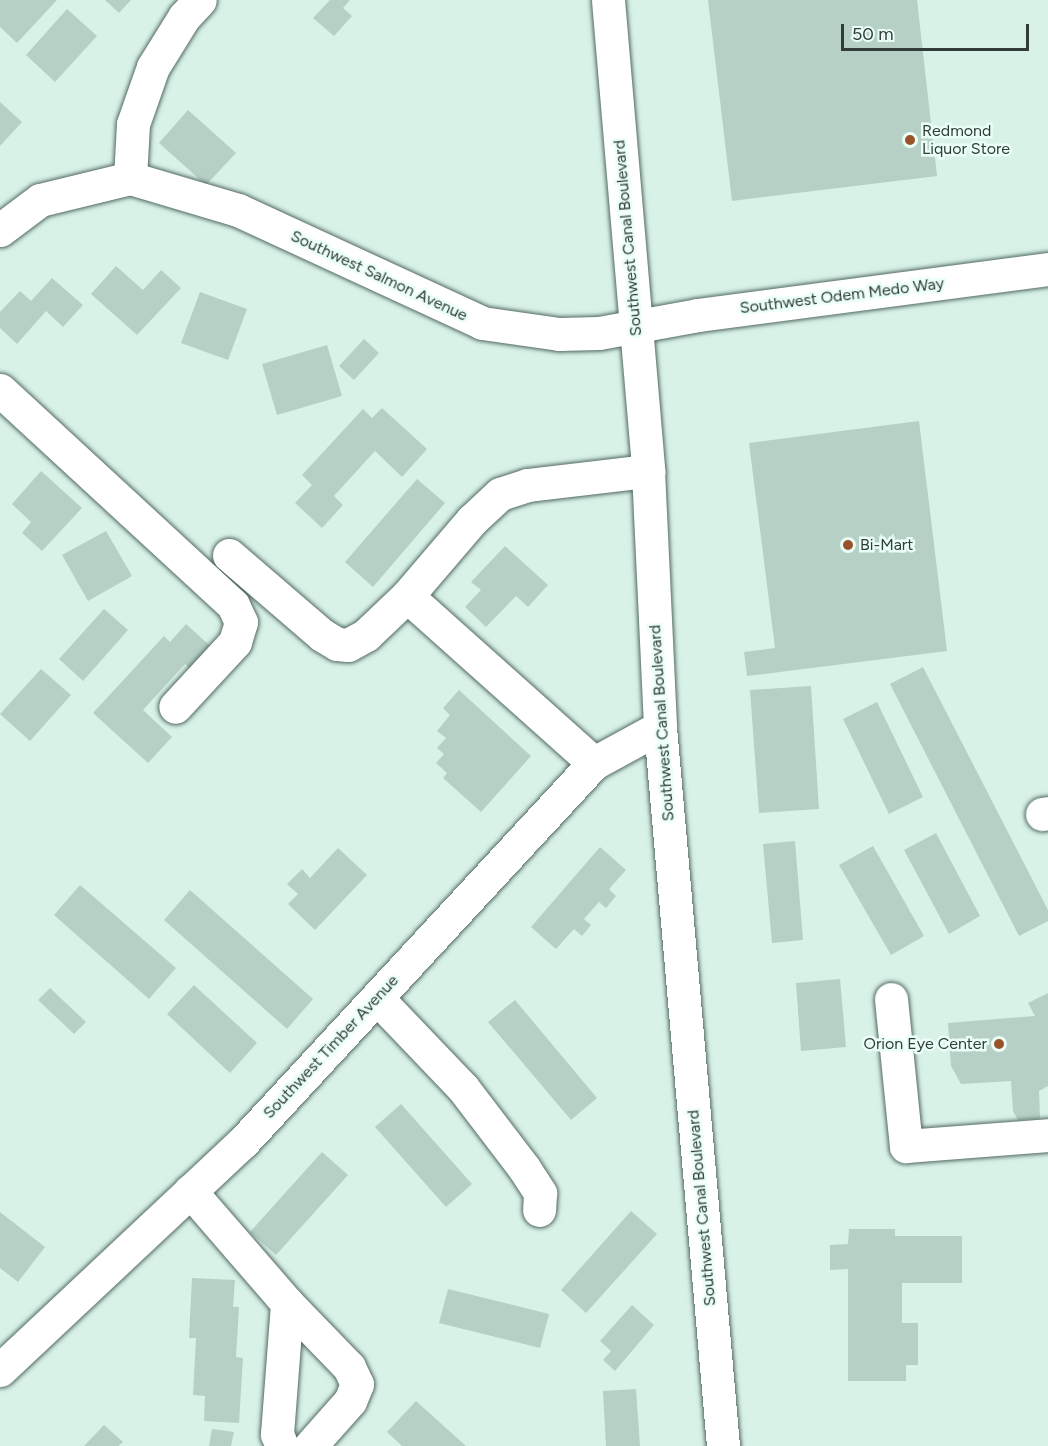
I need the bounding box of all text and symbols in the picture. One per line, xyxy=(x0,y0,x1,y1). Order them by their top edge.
scale bar xyxy=(844,12,1032,50)
text: 50 m xyxy=(852,23,894,45)
place label: Redmond Liquor Store xyxy=(922,121,1010,159)
marker: Redmond Liquor Store xyxy=(903,133,917,147)
street label: Southwest Canal Boulevard xyxy=(610,139,646,337)
street label: Southwest Salmon Avenue xyxy=(288,227,470,325)
street label: Southwest Odem Medo Way xyxy=(739,274,945,318)
place label: Bi-Mart xyxy=(860,535,913,555)
marker: Bi-Mart xyxy=(841,538,855,552)
street label: Southwest Canal Boulevard xyxy=(646,624,678,822)
street label: Southwest Timber Avenue xyxy=(259,971,403,1123)
place label: Orion Eye Center xyxy=(864,1034,987,1054)
marker: Orion Eye Center xyxy=(992,1037,1006,1051)
street label: Southwest Canal Boulevard xyxy=(684,1109,720,1307)

